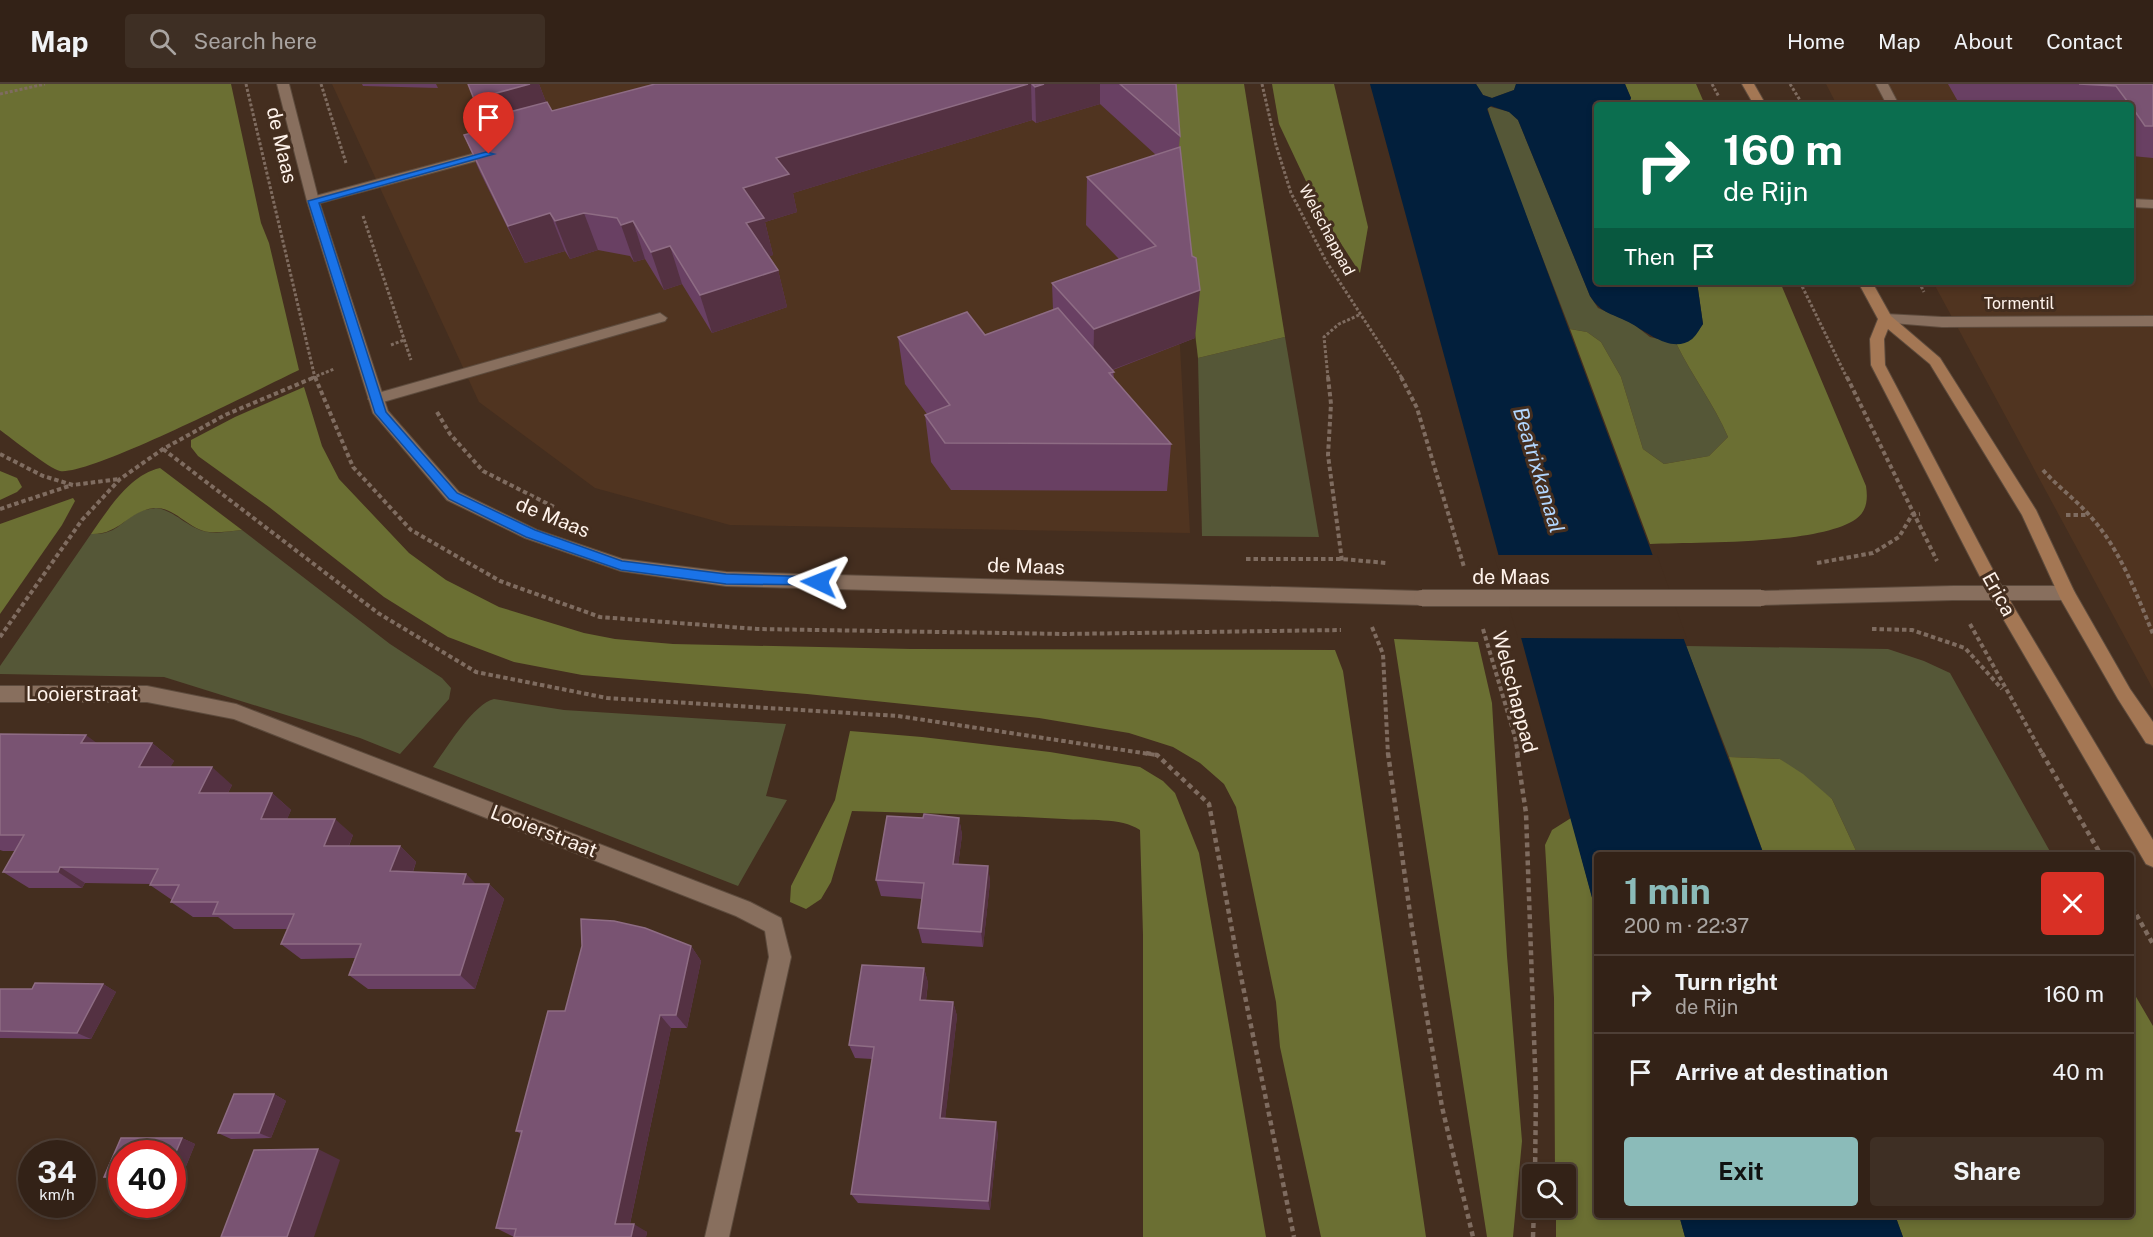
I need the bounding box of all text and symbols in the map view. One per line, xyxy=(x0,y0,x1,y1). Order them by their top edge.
search box xyxy=(125,14,545,68)
text: Map xyxy=(30,25,89,58)
icon: search xyxy=(146,25,179,58)
text: Search here xyxy=(194,28,317,54)
text: Home xyxy=(1787,29,1845,54)
text: Map xyxy=(1878,29,1921,54)
text: About xyxy=(1954,29,2013,54)
text: Contact xyxy=(2046,29,2123,54)
pin xyxy=(463,92,514,154)
icon: arrive xyxy=(472,101,505,134)
street label: de Maas xyxy=(262,104,302,186)
text: 160 m xyxy=(1723,125,1843,174)
icon: right xyxy=(1624,126,1702,204)
text: de Rijn xyxy=(1723,175,1808,207)
street label: Welschappad xyxy=(1295,181,1359,279)
icon: arrive xyxy=(1687,240,1720,273)
text: Then xyxy=(1624,244,1675,270)
street label: Tormentil xyxy=(1984,294,2054,313)
water label: Beatrixkanaal xyxy=(1508,404,1570,536)
street label: de Maas xyxy=(512,491,594,543)
position arrow xyxy=(787,550,851,614)
street label: de Maas xyxy=(987,553,1065,579)
street label: de Maas xyxy=(1472,565,1550,589)
street label: Erica xyxy=(1977,568,2021,620)
street label: Welschappad xyxy=(1487,628,1543,756)
street label: Looierstraat xyxy=(26,682,138,706)
street label: Looierstraat xyxy=(487,800,601,862)
text: 1 min xyxy=(1624,870,1711,912)
button: close xyxy=(2041,872,2104,935)
text: 200 m · 22:37 xyxy=(1624,914,1749,938)
text: Turn right xyxy=(1675,969,1778,995)
icon: right xyxy=(1624,978,1657,1011)
text: 160 m xyxy=(2044,981,2104,1007)
text: de Rijn xyxy=(1675,995,1738,1019)
icon: arrive xyxy=(1624,1056,1657,1089)
text: Arrive at destination xyxy=(1675,1059,1888,1085)
text: 40 m xyxy=(2052,1059,2104,1085)
button: Exit xyxy=(1624,1137,1858,1206)
button: Share xyxy=(1870,1137,2104,1206)
speed limit sign: 40 xyxy=(108,1140,186,1218)
text: 34 xyxy=(37,1154,77,1190)
map controls xyxy=(1522,1164,1576,1218)
button: search xyxy=(1522,1164,1576,1218)
text: km/h xyxy=(39,1186,75,1203)

